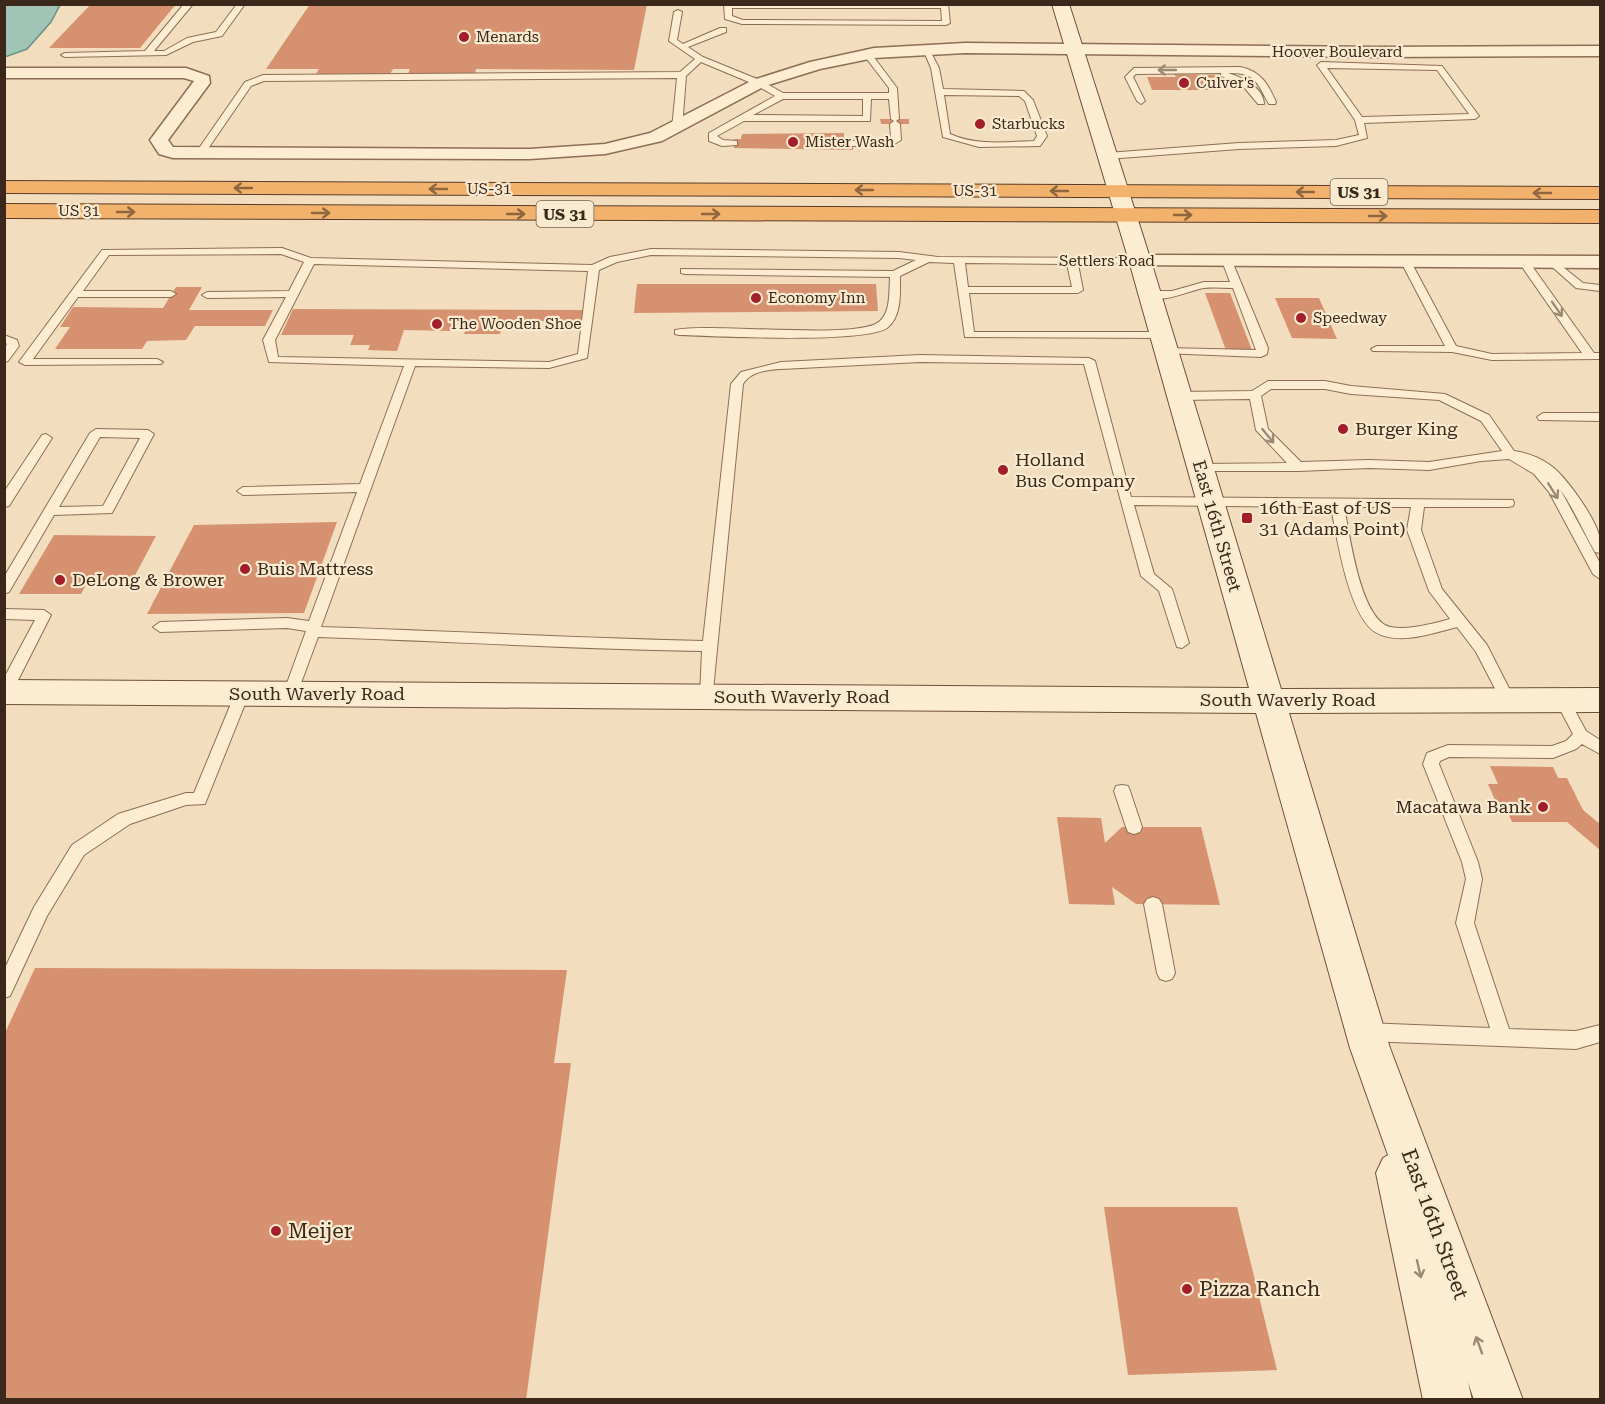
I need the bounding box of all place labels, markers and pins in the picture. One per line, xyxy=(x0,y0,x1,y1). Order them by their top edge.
place label: Menards xyxy=(476,28,539,46)
marker: Menards xyxy=(457,30,471,44)
place label: Culver's xyxy=(1196,74,1254,92)
marker: Culver's xyxy=(1177,76,1191,90)
place label: Starbucks xyxy=(992,115,1065,133)
marker: Starbucks xyxy=(973,117,987,131)
place label: Mister Wash xyxy=(805,133,895,151)
marker: Mister Wash xyxy=(786,135,800,149)
place label: Economy Inn xyxy=(768,289,866,307)
marker: Economy Inn xyxy=(749,291,763,305)
place label: Speedway xyxy=(1313,309,1387,327)
marker: Speedway xyxy=(1294,311,1308,325)
place label: The Wooden Shoe xyxy=(449,315,582,333)
marker: The Wooden Shoe xyxy=(430,317,444,331)
place label: Burger King xyxy=(1355,418,1458,439)
marker: Burger King xyxy=(1336,422,1350,436)
place label: Holland Bus Company xyxy=(1015,449,1135,491)
marker: Holland Bus Company xyxy=(996,463,1010,477)
place label: 16th East of US 31 (Adams Point) xyxy=(1259,497,1405,539)
marker: 16th East of US 31 (Adams Point) xyxy=(1240,511,1254,525)
place label: Buis Mattress xyxy=(257,558,373,579)
marker: Buis Mattress xyxy=(238,562,252,576)
place label: DeLong & Brower xyxy=(72,569,224,590)
marker: DeLong & Brower xyxy=(53,573,67,587)
place label: Macatawa Bank xyxy=(1395,796,1531,817)
marker: Macatawa Bank xyxy=(1536,800,1550,814)
place label: Meijer xyxy=(288,1219,353,1243)
marker: Meijer xyxy=(269,1224,283,1238)
place label: Pizza Ranch xyxy=(1199,1277,1321,1301)
marker: Pizza Ranch xyxy=(1180,1282,1194,1296)

